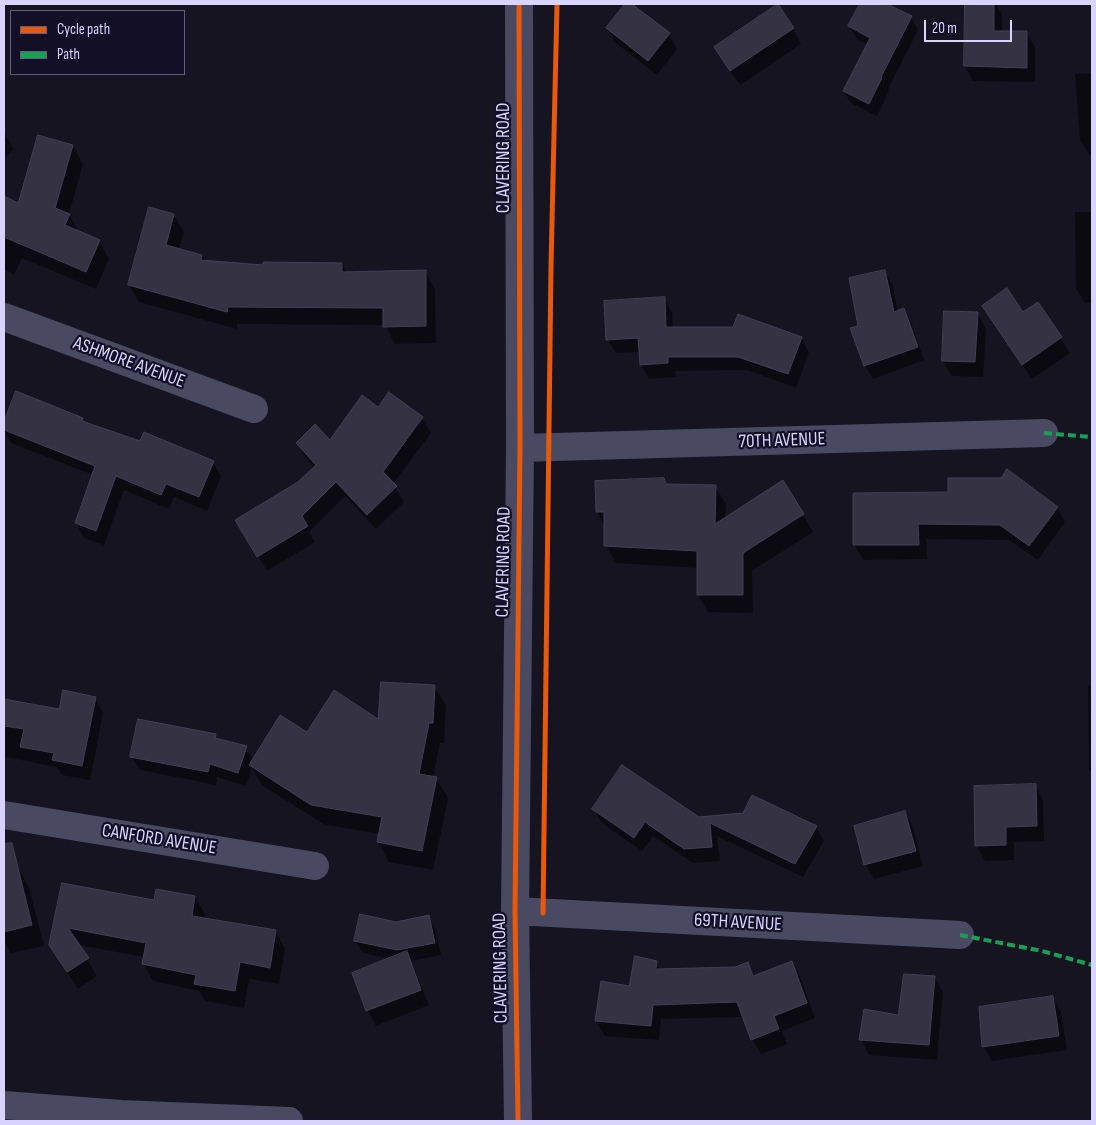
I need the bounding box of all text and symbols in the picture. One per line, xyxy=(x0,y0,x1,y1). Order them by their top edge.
legend xyxy=(10,10,185,75)
scale bar xyxy=(926,10,1014,42)
text: 20 m xyxy=(932,19,957,38)
text: Cycle path xyxy=(57,20,110,39)
text: Path xyxy=(57,45,80,64)
street label: CLAVERING ROAD xyxy=(493,103,515,213)
street label: ASHMORE AVENUE xyxy=(70,332,188,394)
street label: 70TH AVENUE xyxy=(738,428,826,454)
street label: CLAVERING ROAD xyxy=(492,506,516,618)
street label: CANFORD AVENUE xyxy=(100,820,218,860)
street label: 69TH AVENUE xyxy=(694,909,782,937)
street label: CLAVERING ROAD xyxy=(489,912,513,1024)

